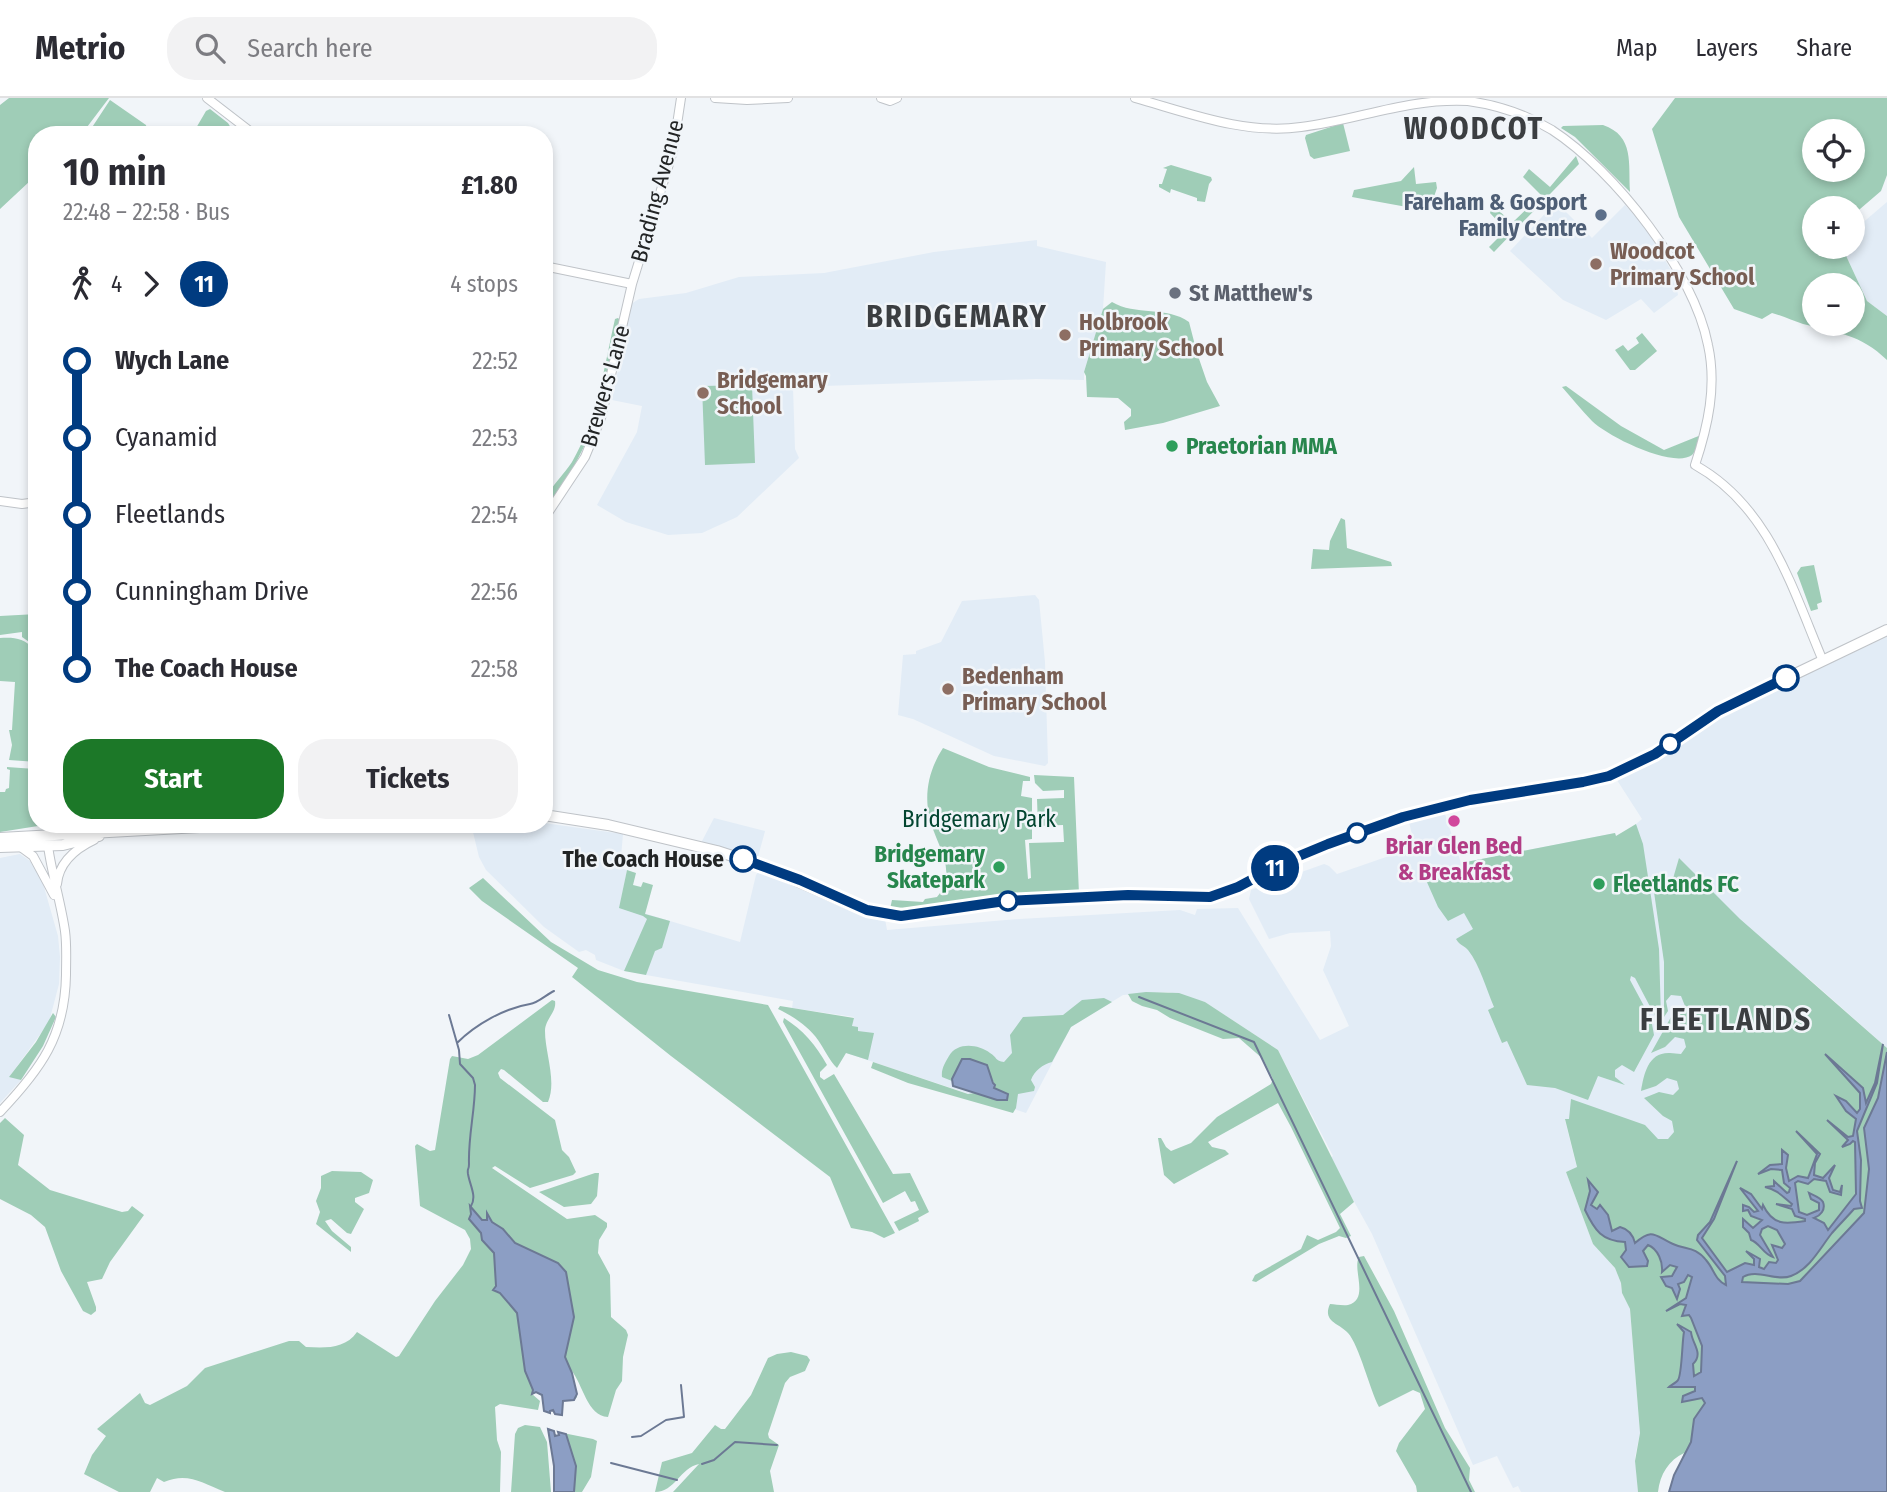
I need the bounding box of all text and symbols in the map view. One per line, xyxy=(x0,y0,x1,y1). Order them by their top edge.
search box xyxy=(167,17,657,80)
text: Metrio xyxy=(35,28,125,68)
icon: search xyxy=(191,29,229,67)
text: Search here xyxy=(247,33,373,64)
text: Map xyxy=(1616,34,1658,62)
text: Layers xyxy=(1696,34,1758,62)
text: Share xyxy=(1796,34,1852,62)
district label: WOODCOT xyxy=(1404,111,1544,147)
street label: Brading Avenue xyxy=(624,117,690,265)
map controls xyxy=(1802,119,1865,336)
button: locate xyxy=(1802,119,1865,182)
text: 10 min xyxy=(63,149,166,195)
text: £1.80 xyxy=(461,170,518,201)
place label: Fareham & Gosport Family Centre xyxy=(1404,188,1588,242)
button: + xyxy=(1802,196,1865,259)
text: 22:48 – 22:58 · Bus xyxy=(63,198,230,226)
marker: Fareham & Gosport Family Centre xyxy=(1593,207,1609,223)
place label: Woodcot Primary School xyxy=(1610,237,1755,291)
marker: Woodcot Primary School xyxy=(1588,256,1604,272)
icon: walk xyxy=(63,265,101,303)
icon: forward xyxy=(132,265,170,303)
text: 4 xyxy=(111,270,122,298)
text: 11 xyxy=(194,270,214,298)
text: 4 stops xyxy=(450,270,518,298)
button: − xyxy=(1802,273,1865,336)
place label: St Matthew's xyxy=(1189,279,1313,307)
marker: St Matthew's xyxy=(1167,285,1183,301)
district label: BRIDGEMARY xyxy=(866,299,1048,335)
place label: Holbrook Primary School xyxy=(1079,308,1224,362)
street label: Brewers Lane xyxy=(574,322,636,450)
marker: Holbrook Primary School xyxy=(1057,327,1073,343)
text: Wych Lane xyxy=(115,345,229,376)
text: 22:52 xyxy=(472,347,518,375)
place label: Bridgemary School xyxy=(717,366,829,420)
marker: Bridgemary School xyxy=(695,385,711,401)
text: Cyanamid xyxy=(115,422,218,453)
text: 22:53 xyxy=(472,424,518,452)
place label: Praetorian MMA xyxy=(1186,432,1338,460)
marker: Praetorian MMA xyxy=(1164,438,1180,454)
text: Fleetlands xyxy=(115,499,225,530)
text: 22:54 xyxy=(471,501,518,529)
text: Cunningham Drive xyxy=(115,576,309,607)
text: 22:56 xyxy=(471,578,518,606)
text: The Coach House xyxy=(115,653,298,684)
text: 22:58 xyxy=(471,655,518,683)
place label: Bedenham Primary School xyxy=(962,662,1107,716)
unlabelled marker xyxy=(1773,665,1799,691)
marker: Bedenham Primary School xyxy=(940,681,956,697)
unlabelled marker xyxy=(1660,734,1680,754)
button: Start xyxy=(63,739,284,819)
button: Tickets xyxy=(298,739,518,819)
park label: Bridgemary Park xyxy=(902,805,1056,833)
marker: Briar Glen Bed & Breakfast xyxy=(1446,813,1462,829)
unlabelled marker xyxy=(1347,823,1367,843)
place label: Briar Glen Bed & Breakfast xyxy=(1385,832,1523,886)
place label: Bridgemary Skatepark xyxy=(874,840,986,894)
place label: The Coach House xyxy=(562,845,724,873)
line badge: 11 xyxy=(1244,845,1306,891)
marker: The Coach House xyxy=(730,846,756,872)
text: 11 xyxy=(1265,854,1285,882)
marker: Bridgemary Skatepark xyxy=(991,859,1007,875)
place label: Fleetlands FC xyxy=(1613,870,1739,898)
marker: Fleetlands FC xyxy=(1591,876,1607,892)
unlabelled marker xyxy=(998,891,1018,911)
district label: FLEETLANDS xyxy=(1640,1002,1812,1038)

